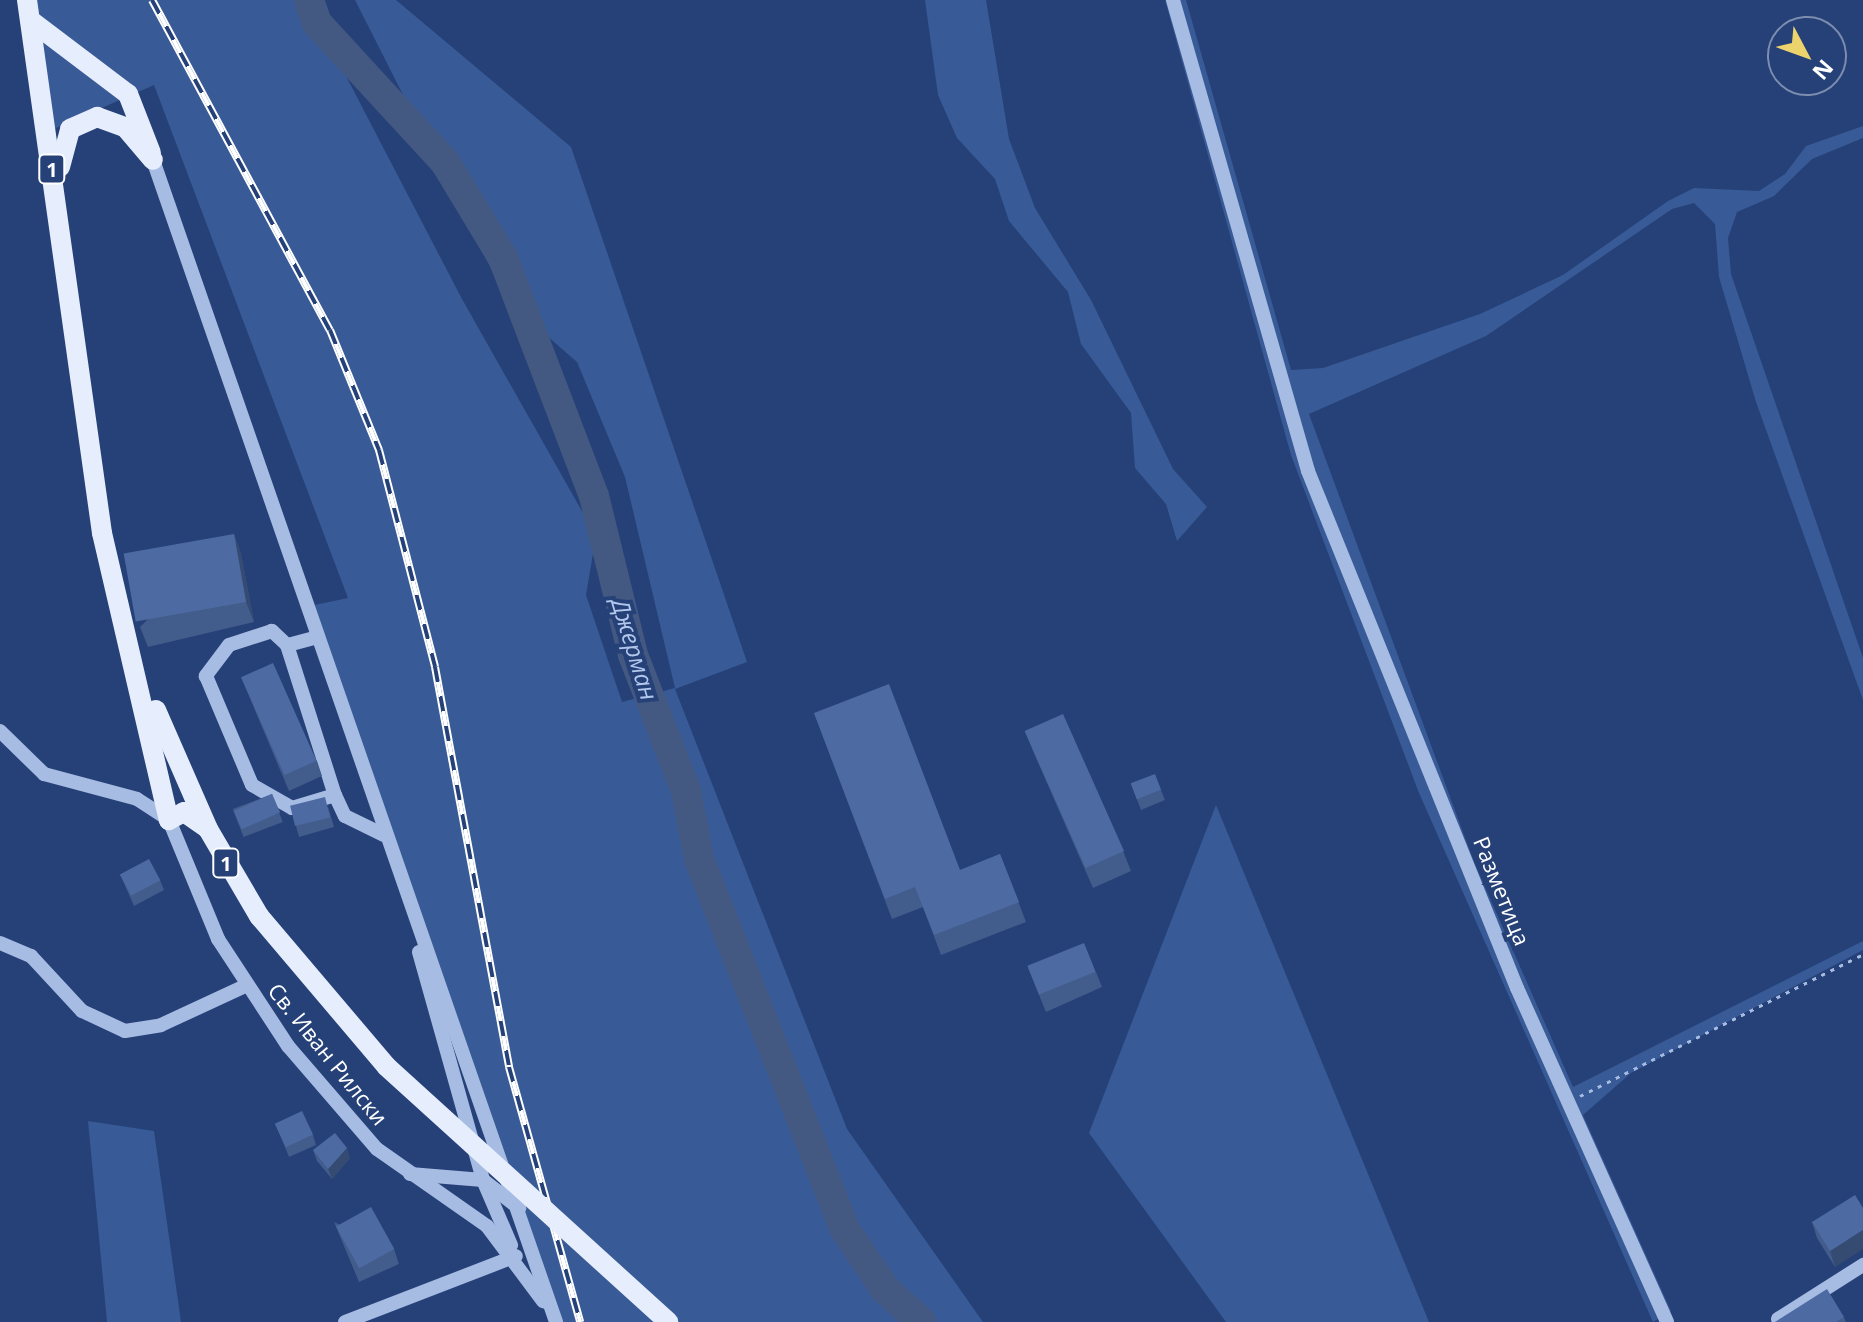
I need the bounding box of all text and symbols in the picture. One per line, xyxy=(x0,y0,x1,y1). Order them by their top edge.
north arrow xyxy=(1767,16,1847,96)
text: N xyxy=(1806,54,1841,87)
road number: 1 xyxy=(38,153,66,185)
water label: Джерман xyxy=(606,594,664,704)
street label: Разметица xyxy=(1468,833,1536,949)
road number: 1 xyxy=(212,847,240,879)
street label: Св. Иван Рилски xyxy=(263,978,393,1130)

